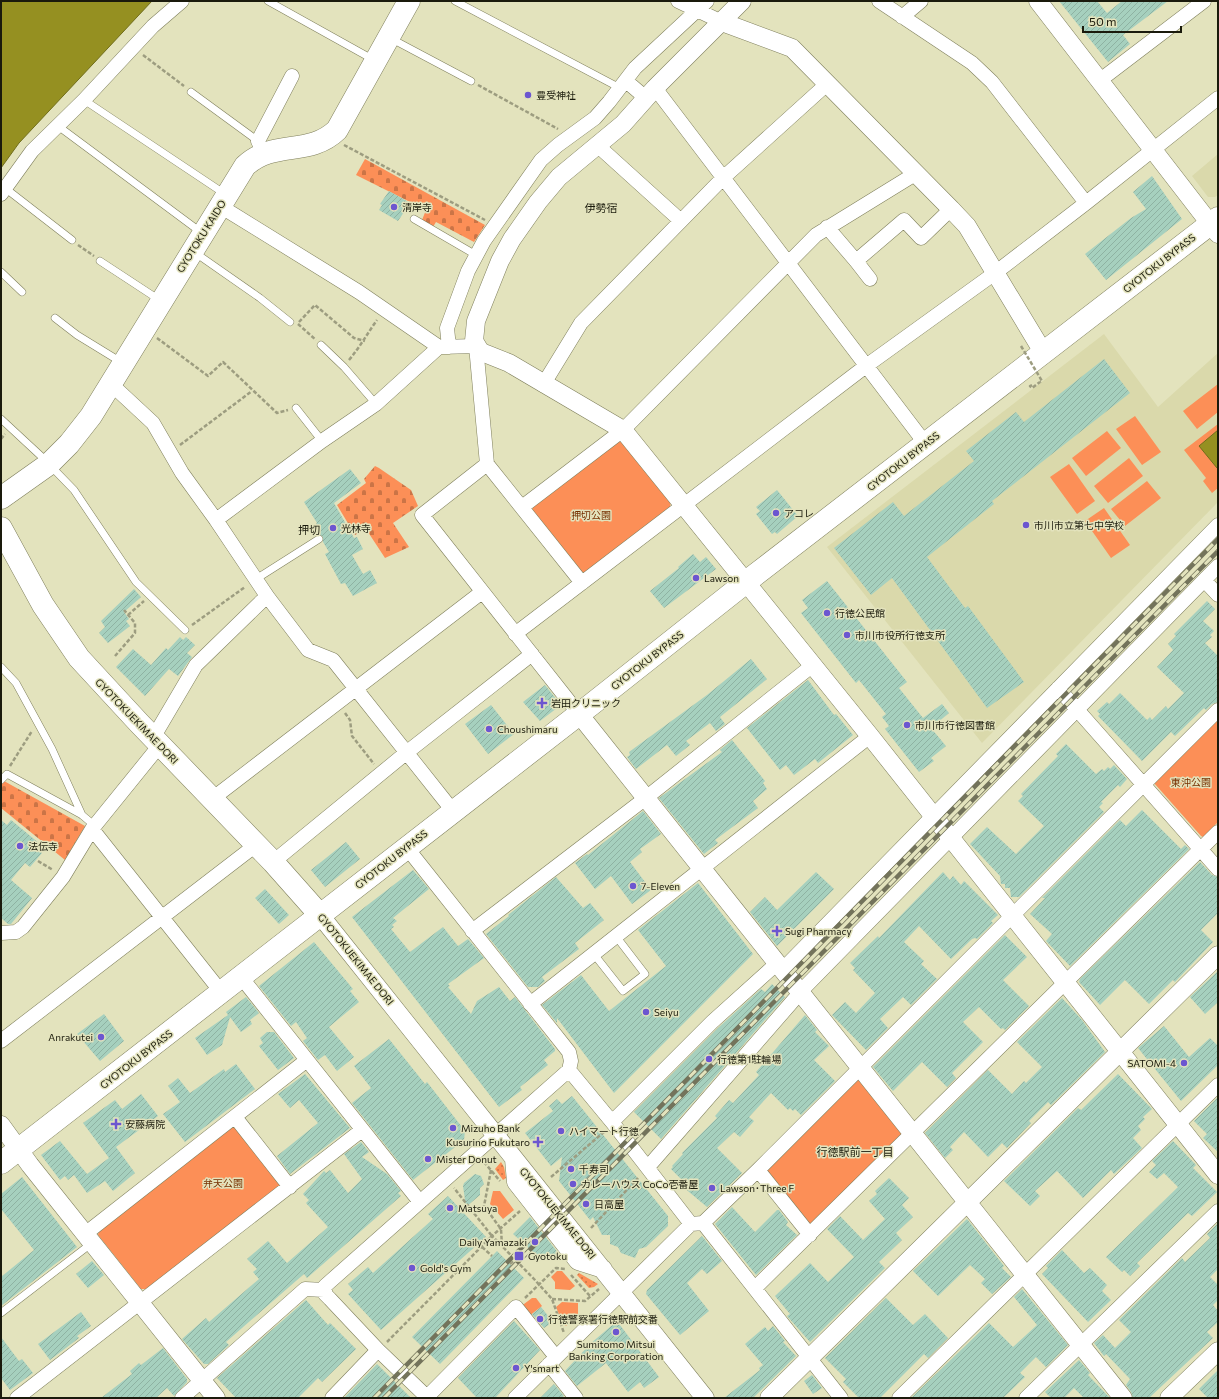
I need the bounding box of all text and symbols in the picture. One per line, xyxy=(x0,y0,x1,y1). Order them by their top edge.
scale bar xyxy=(1083,8,1181,34)
text: 50 m xyxy=(1089,14,1117,28)
place label: 豊受神社 xyxy=(536,89,576,101)
marker: 豊受神社 xyxy=(523,90,533,100)
street label: GYOTOKU KAIDO xyxy=(174,198,228,274)
place label: 清岸寺 xyxy=(402,201,432,213)
district label: 伊勢宿 xyxy=(585,201,618,214)
marker: 清岸寺 xyxy=(389,202,399,212)
street label: GYOTOKU BYPASS xyxy=(1120,231,1198,295)
street label: GYOTOKU BYPASS xyxy=(864,429,942,493)
place label: アコレ xyxy=(784,507,814,519)
marker: アコレ xyxy=(771,508,781,518)
park label: 押切公園 xyxy=(571,509,611,521)
place label: 市川市立第七中学校 xyxy=(1034,519,1124,531)
marker: 市川市立第七中学校 xyxy=(1021,520,1031,530)
place label: 光林寺 xyxy=(341,522,371,534)
district label: 押切 xyxy=(298,523,320,536)
marker: 光林寺 xyxy=(328,523,338,533)
place label: Lawson xyxy=(704,572,739,584)
marker: Lawson xyxy=(691,573,701,583)
place label: 行徳公民館 xyxy=(835,607,885,619)
marker: 行徳公民館 xyxy=(822,608,832,618)
street label: GYOTOKU BYPASS xyxy=(608,628,686,692)
place label: 市川市役所行徳支所 xyxy=(855,629,945,641)
marker: 市川市役所行徳支所 xyxy=(842,630,852,640)
street label: GYOTOKUEKIMAE DORI xyxy=(93,676,181,766)
marker: 岩田クリニック xyxy=(536,697,548,709)
place label: 岩田クリニック xyxy=(551,697,621,709)
place label: 市川市行徳図書館 xyxy=(915,719,995,731)
marker: 市川市行徳図書館 xyxy=(902,720,912,730)
place label: Choushimaru xyxy=(497,723,558,735)
marker: Choushimaru xyxy=(484,724,494,734)
park label: 東沖公園 xyxy=(1171,776,1211,788)
street label: GYOTOKU BYPASS xyxy=(352,827,430,891)
place label: 法伝寺 xyxy=(28,840,58,852)
marker: 法伝寺 xyxy=(15,841,25,851)
place label: 7-Eleven xyxy=(641,880,680,892)
marker: 7-Eleven xyxy=(628,881,638,891)
street label: GYOTOKUEKIMAE DORI xyxy=(315,911,397,1007)
place label: Sugi Pharmacy xyxy=(785,925,852,937)
marker: Sugi Pharmacy xyxy=(772,926,782,936)
place label: Seiyu xyxy=(654,1006,678,1018)
marker: Seiyu xyxy=(641,1007,651,1017)
street label: GYOTOKU BYPASS xyxy=(97,1027,175,1091)
place label: Anrakutei xyxy=(48,1031,93,1043)
marker: Anrakutei xyxy=(96,1032,106,1042)
place label: 行徳第1駐輪場 xyxy=(717,1053,781,1065)
marker: 行徳第1駐輪場 xyxy=(704,1054,714,1064)
place label: SATOMI-4 xyxy=(1127,1057,1176,1069)
marker: SATOMI-4 xyxy=(1179,1058,1189,1068)
marker: 安藤病院 xyxy=(110,1118,122,1130)
place label: 安藤病院 xyxy=(125,1118,165,1130)
place label: Mizuho Bank xyxy=(461,1122,521,1134)
marker: Mizuho Bank xyxy=(448,1123,458,1133)
place label: ハイマート行徳 xyxy=(569,1125,639,1137)
marker: ハイマート行徳 xyxy=(556,1126,566,1136)
place label: Kusurino Fukutaro xyxy=(446,1136,530,1148)
marker: Kusurino Fukutaro xyxy=(533,1137,543,1147)
district label: 行徳駅前一丁目 xyxy=(817,1145,894,1158)
place label: Mister Donut xyxy=(436,1153,497,1165)
marker: Mister Donut xyxy=(423,1154,433,1164)
place label: 千寿司 xyxy=(579,1163,609,1175)
marker: 千寿司 xyxy=(566,1164,576,1174)
street label: GYOTOKUEKIMAE DORI xyxy=(517,1165,599,1261)
park label: 弁天公園 xyxy=(203,1177,243,1189)
place label: カレーハウス CoCo壱番屋 xyxy=(581,1178,698,1190)
marker: カレーハウス CoCo壱番屋 xyxy=(568,1179,578,1189)
place label: Lawson･Three F xyxy=(720,1182,795,1194)
marker: Lawson･Three F xyxy=(707,1183,717,1193)
place label: 日高屋 xyxy=(594,1198,624,1210)
marker: 日高屋 xyxy=(581,1199,591,1209)
place label: Matsuya xyxy=(458,1202,497,1214)
marker: Matsuya xyxy=(445,1203,455,1213)
place label: Daily Yamazaki xyxy=(459,1236,527,1248)
marker: Daily Yamazaki xyxy=(530,1237,540,1247)
marker: Gyotoku xyxy=(513,1250,525,1262)
place label: Gyotoku xyxy=(528,1250,567,1262)
place label: Gold's Gym xyxy=(420,1262,471,1274)
marker: Gold's Gym xyxy=(407,1263,417,1273)
place label: 行徳警察署行徳駅前交番 xyxy=(548,1313,658,1325)
marker: 行徳警察署行徳駅前交番 xyxy=(535,1314,545,1324)
marker: Sumitomo Mitsui Banking Corporation xyxy=(611,1327,621,1337)
place label: Sumitomo Mitsui Banking Corporation xyxy=(569,1338,663,1362)
place label: Y'smart xyxy=(524,1362,559,1374)
marker: Y'smart xyxy=(511,1363,521,1373)

